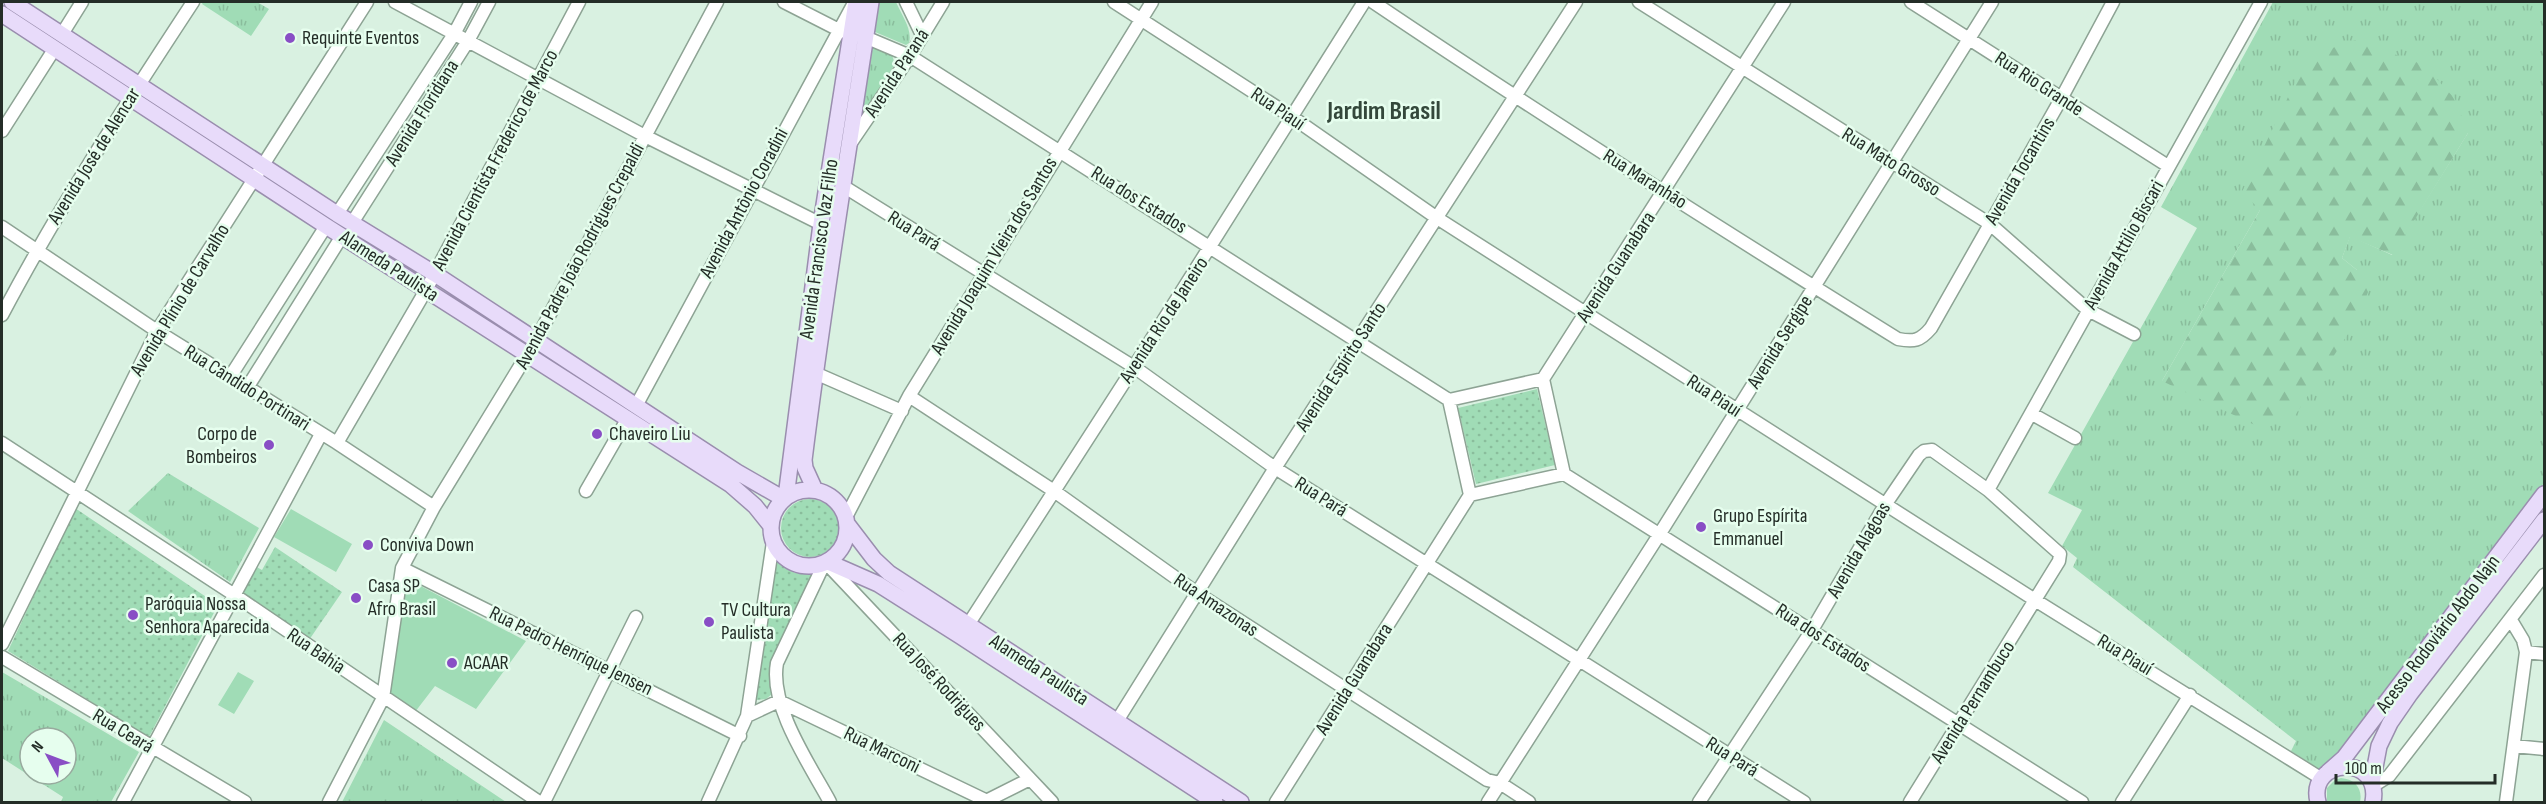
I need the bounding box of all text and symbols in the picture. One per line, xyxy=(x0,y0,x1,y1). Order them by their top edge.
street label: Avenida Paraná xyxy=(859,24,934,123)
place label: Requinte Eventos xyxy=(302,26,419,50)
marker: Requinte Eventos xyxy=(283,31,297,45)
street label: Avenida Cientista Frederico de Marco xyxy=(426,46,563,275)
street label: Rua Rio Grande xyxy=(1990,46,2088,122)
street label: Avenida Floridiana xyxy=(379,56,464,171)
street label: Rua Piauí xyxy=(1246,82,1310,136)
street label: Avenida José de Alencar xyxy=(42,83,146,229)
district label: Jardim Brasil xyxy=(1326,96,1441,127)
street label: Avenida Tocantins xyxy=(1979,113,2060,230)
street label: Rua Mato Grosso xyxy=(1837,122,1945,202)
street label: Avenida Antônio Coradini xyxy=(694,124,794,283)
street label: Avenida Padre João Rodrigues Crepaldi xyxy=(510,139,650,374)
street label: Rua Maranhão xyxy=(1599,144,1691,214)
street label: Avenida Joaquim Vieira dos Santos xyxy=(925,153,1063,360)
street label: Avenida Francisco Vaz Filho xyxy=(794,157,844,342)
street label: Rua dos Estados xyxy=(1087,161,1191,239)
street label: Avenida Attilio Biscari xyxy=(2078,176,2169,315)
street label: Rua Pará xyxy=(883,206,945,256)
street label: Avenida Guanabara xyxy=(1571,207,1661,328)
street label: Avenida Plínio de Carvalho xyxy=(125,220,235,381)
street label: Alameda Paulista xyxy=(334,225,443,307)
street label: Avenida Rio de Janeiro xyxy=(1114,253,1214,388)
street label: Avenida Sergipe xyxy=(1741,291,1818,394)
street label: Avenida Espírito Santo xyxy=(1290,298,1392,437)
street label: Rua Cândido Portinari xyxy=(179,340,315,436)
street label: Rua Piauí xyxy=(1682,369,1746,423)
place label: Corpo de Bombeiros xyxy=(186,422,257,469)
place label: Chaveiro Liu xyxy=(609,422,691,446)
marker: Chaveiro Liu xyxy=(590,427,604,441)
marker: Corpo de Bombeiros xyxy=(262,438,276,452)
street label: Rua Pará xyxy=(1290,472,1352,522)
street label: Avenida Alagoas xyxy=(1821,498,1896,603)
place label: Grupo Espírita Emmanuel xyxy=(1713,504,1807,551)
marker: Grupo Espírita Emmanuel xyxy=(1694,520,1708,534)
place label: Conviva Down xyxy=(380,533,474,557)
marker: Conviva Down xyxy=(361,538,375,552)
street label: Acesso Rodoviário Abdo Najn xyxy=(2370,550,2505,718)
street label: Rua Amazonas xyxy=(1169,568,1263,642)
place label: Casa SP Afro Brasil xyxy=(367,574,436,621)
marker: Casa SP Afro Brasil xyxy=(349,591,363,605)
place label: Paróquia Nossa Senhora Aparecida xyxy=(145,592,269,639)
place label: TV Cultura Paulista xyxy=(721,598,791,645)
street label: Rua dos Estados xyxy=(1771,598,1875,678)
street label: Rua Pedro Henrique Jensen xyxy=(485,601,657,701)
marker: Paróquia Nossa Senhora Aparecida xyxy=(126,608,140,622)
marker: TV Cultura Paulista xyxy=(702,615,716,629)
street label: Avenida Guanabara xyxy=(1310,619,1398,740)
street label: Rua Bahia xyxy=(282,623,350,679)
street label: Rua José Rodrigues xyxy=(887,628,991,736)
street label: Alameda Paulista xyxy=(984,629,1093,711)
street label: Rua Piauí xyxy=(2093,629,2157,681)
street label: Avenida Pernambuco xyxy=(1925,636,2020,768)
place label: ACAAR xyxy=(463,651,509,675)
marker: ACAAR xyxy=(445,656,459,670)
street label: Rua Ceará xyxy=(88,703,158,759)
street label: Rua Marconi xyxy=(840,721,924,779)
north arrow xyxy=(18,726,78,786)
street label: Rua Pará xyxy=(1701,732,1763,782)
text: N xyxy=(28,738,48,757)
scale bar xyxy=(2336,747,2495,785)
text: 100 m xyxy=(2345,758,2382,779)

